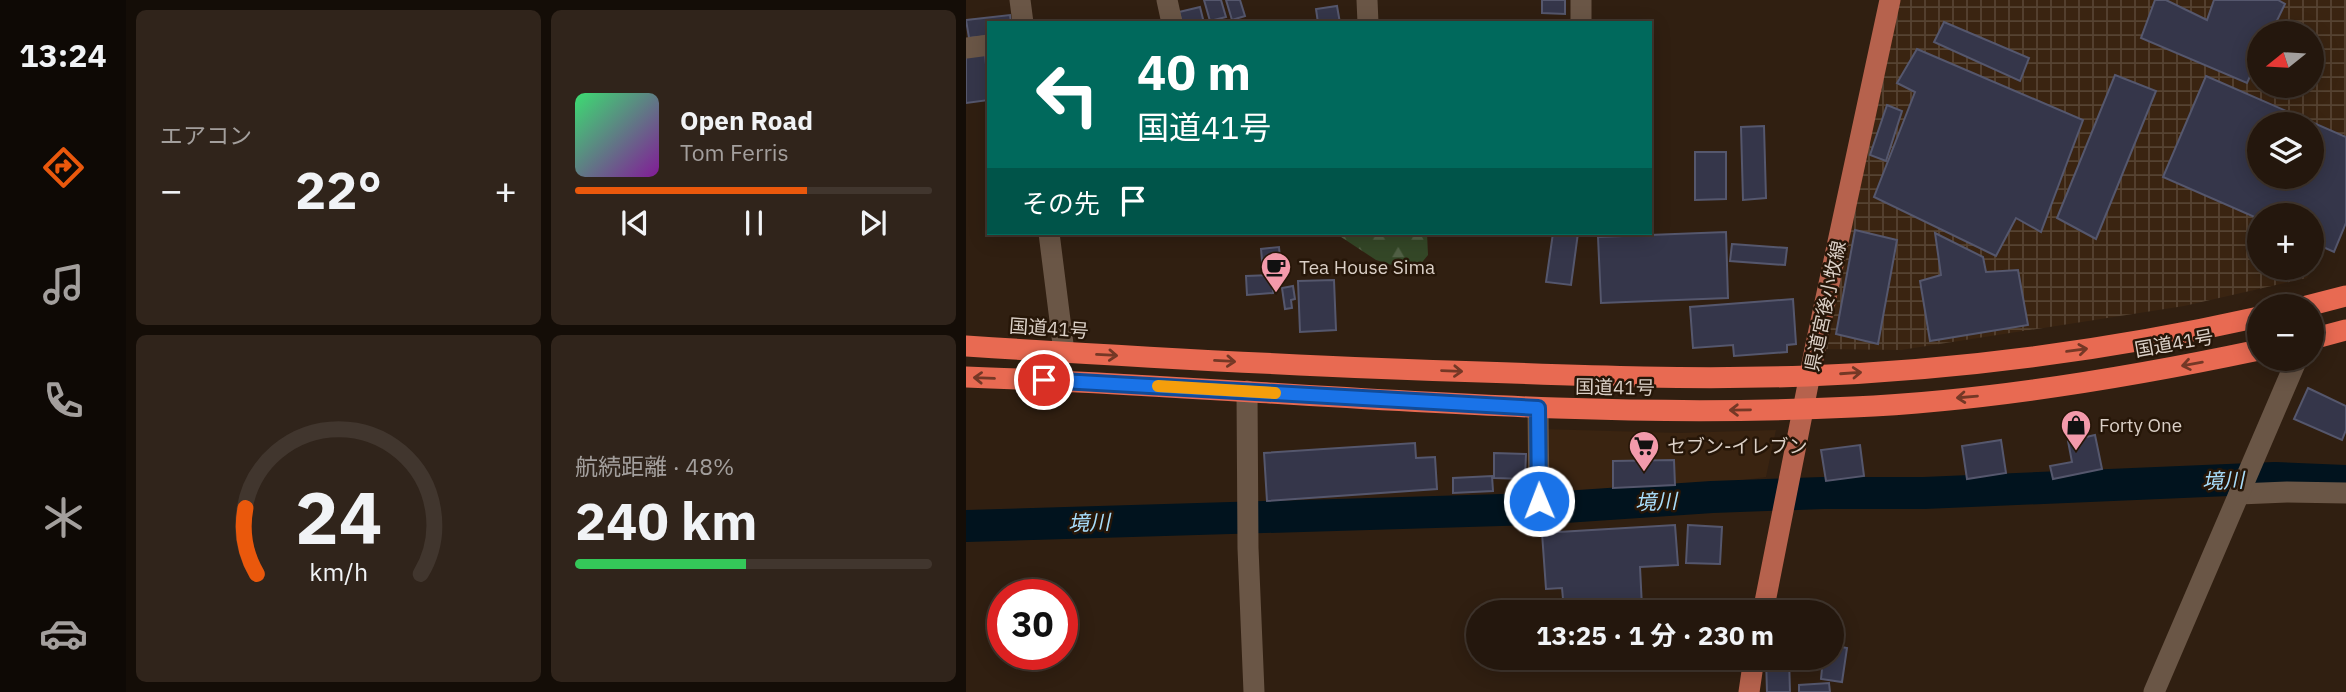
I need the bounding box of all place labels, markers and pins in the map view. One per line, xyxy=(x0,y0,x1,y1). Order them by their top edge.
cafe icon: Tea House Sima xyxy=(1259,250,1293,294)
place label: Tea House Sima xyxy=(1299,255,1435,279)
pin xyxy=(1014,350,1074,410)
shop icon: Forty One xyxy=(2059,408,2093,452)
place label: Forty One xyxy=(2099,413,2182,437)
supermarket icon: セブン-イレブン xyxy=(1627,429,1661,473)
place label: セブン-イレブン xyxy=(1667,434,1808,458)

